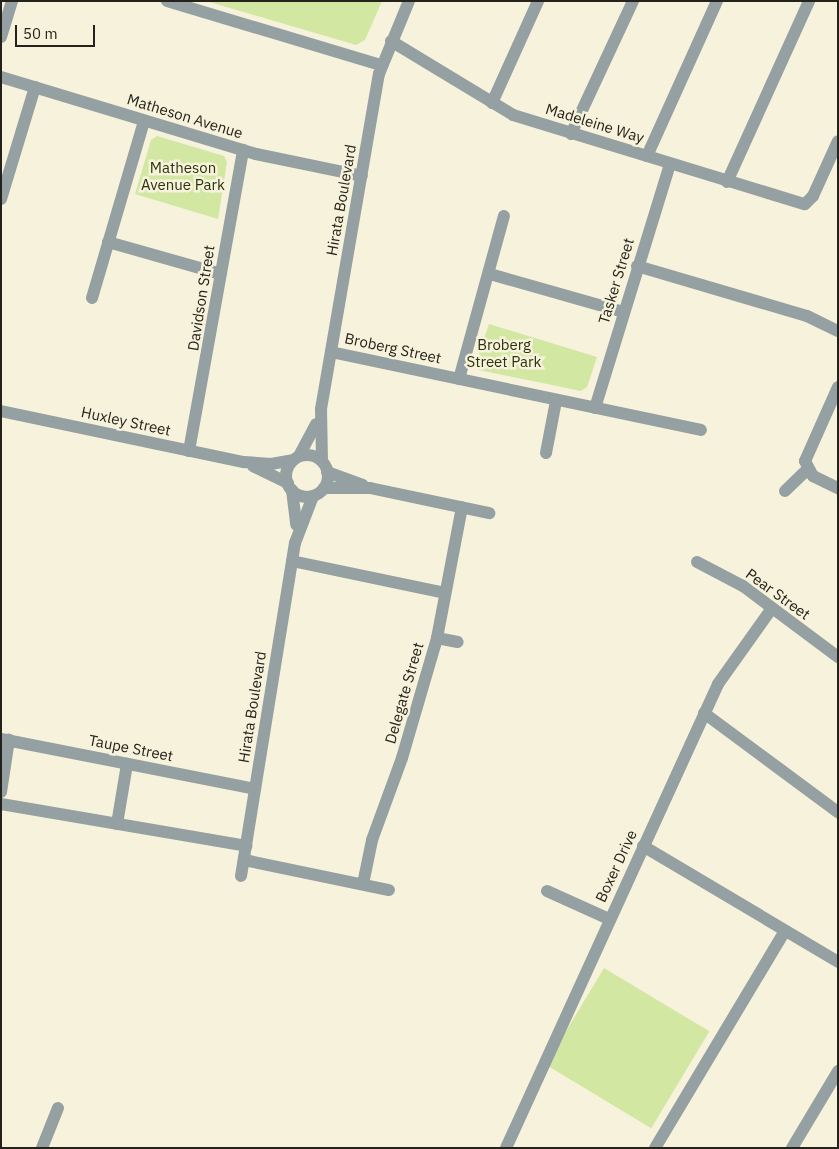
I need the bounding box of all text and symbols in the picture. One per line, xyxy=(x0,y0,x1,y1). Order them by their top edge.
scale bar xyxy=(18,15,98,47)
text: 50 m xyxy=(23,24,58,43)
street label: Matheson Avenue xyxy=(125,90,245,142)
street label: Madeleine Way xyxy=(544,99,646,147)
street label: Hirata Boulevard xyxy=(322,143,360,257)
park label: Matheson Avenue Park xyxy=(141,158,225,193)
street label: Tasker Street xyxy=(594,236,638,326)
street label: Davidson Street xyxy=(184,244,218,352)
street label: Broberg Street xyxy=(343,329,443,367)
park label: Broberg Street Park xyxy=(466,335,542,370)
street label: Huxley Street xyxy=(80,403,172,439)
street label: Pear Street xyxy=(742,565,814,623)
street label: Delegate Street xyxy=(381,640,427,746)
street label: Hirata Boulevard xyxy=(234,650,270,764)
street label: Taupe Street xyxy=(87,731,175,765)
street label: Boxer Drive xyxy=(591,827,641,905)

